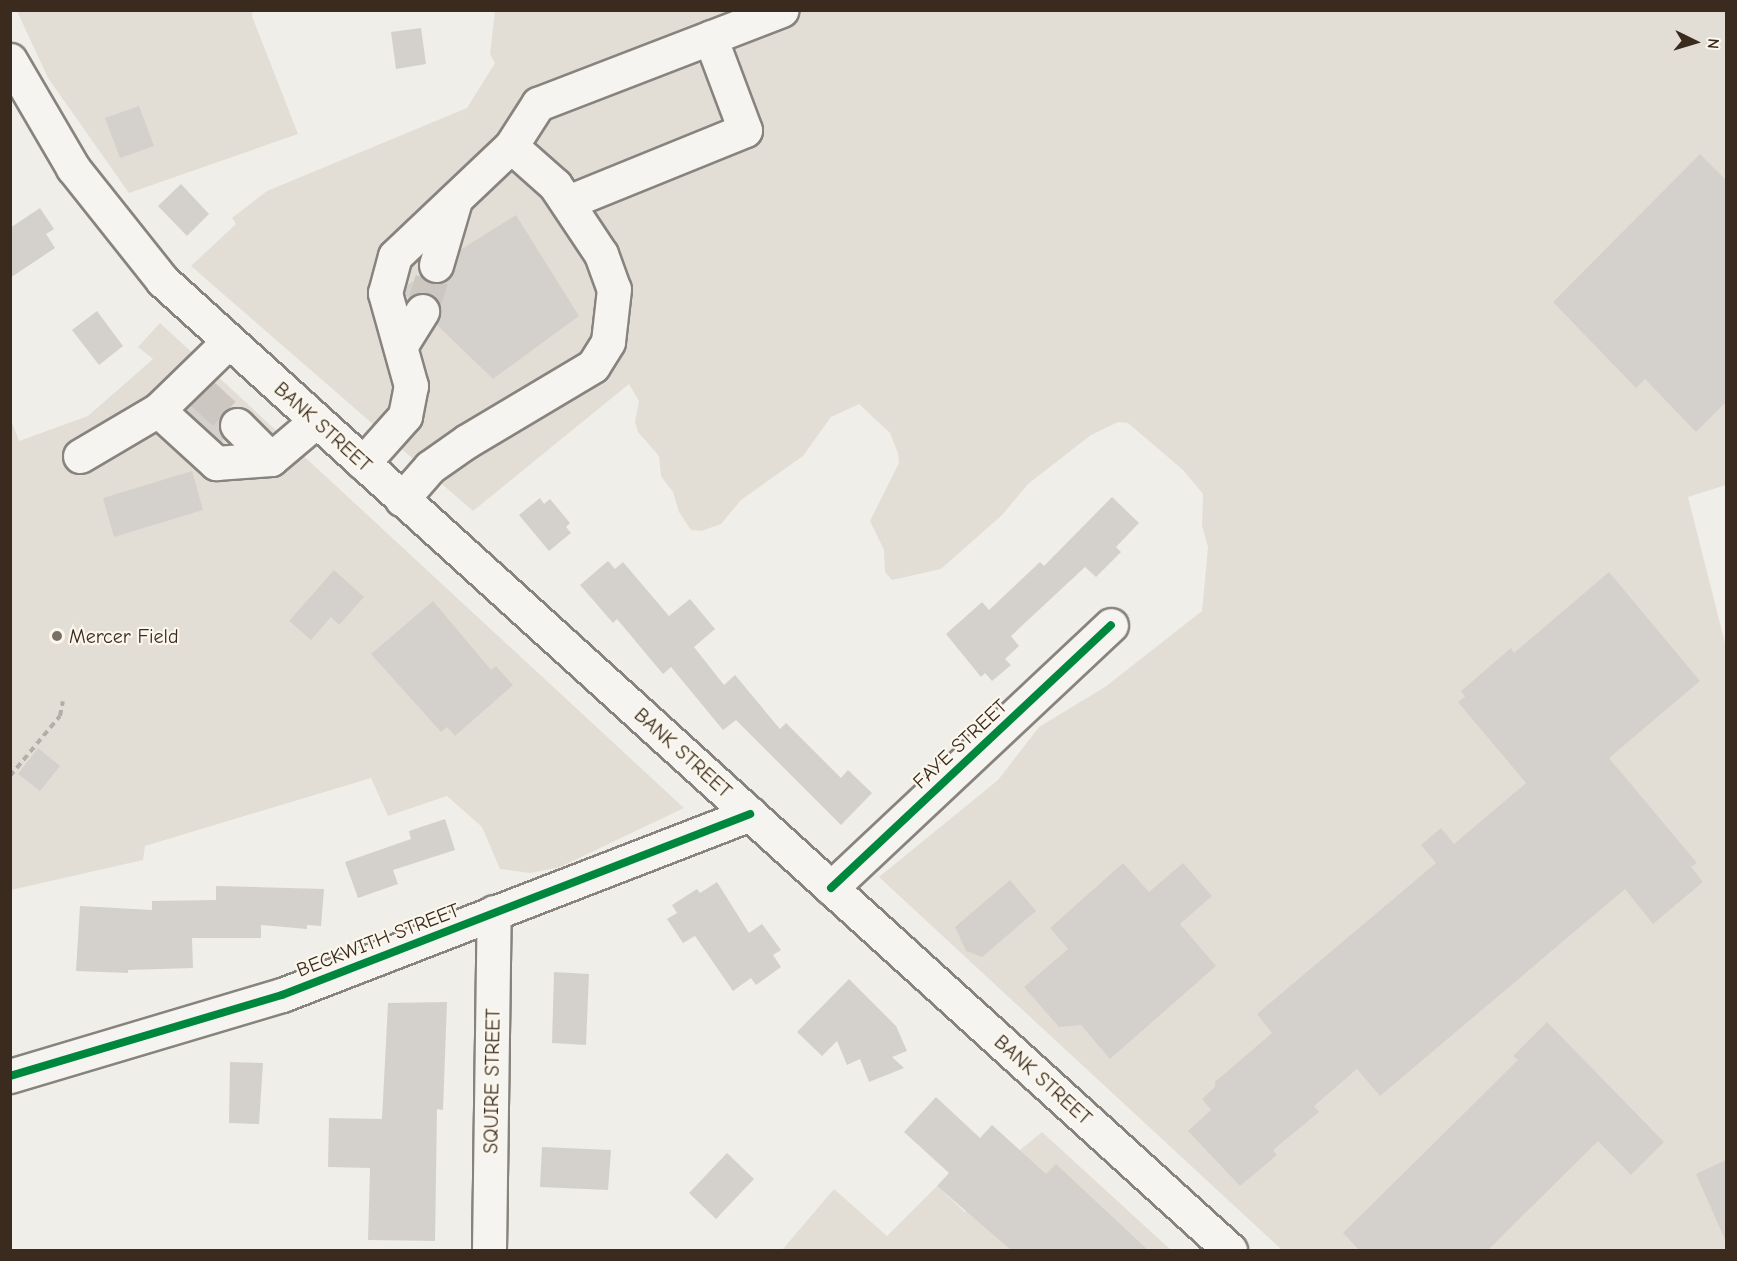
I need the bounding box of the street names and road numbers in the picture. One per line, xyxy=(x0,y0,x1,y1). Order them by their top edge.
street label: BANK STREET xyxy=(269,377,377,477)
street label: FAYE STREET xyxy=(908,694,1012,794)
street label: BANK STREET xyxy=(629,703,737,803)
street label: BECKWITH STREET xyxy=(293,898,463,982)
street label: SQUIRE STREET xyxy=(479,1008,505,1154)
street label: BANK STREET xyxy=(989,1030,1097,1130)

